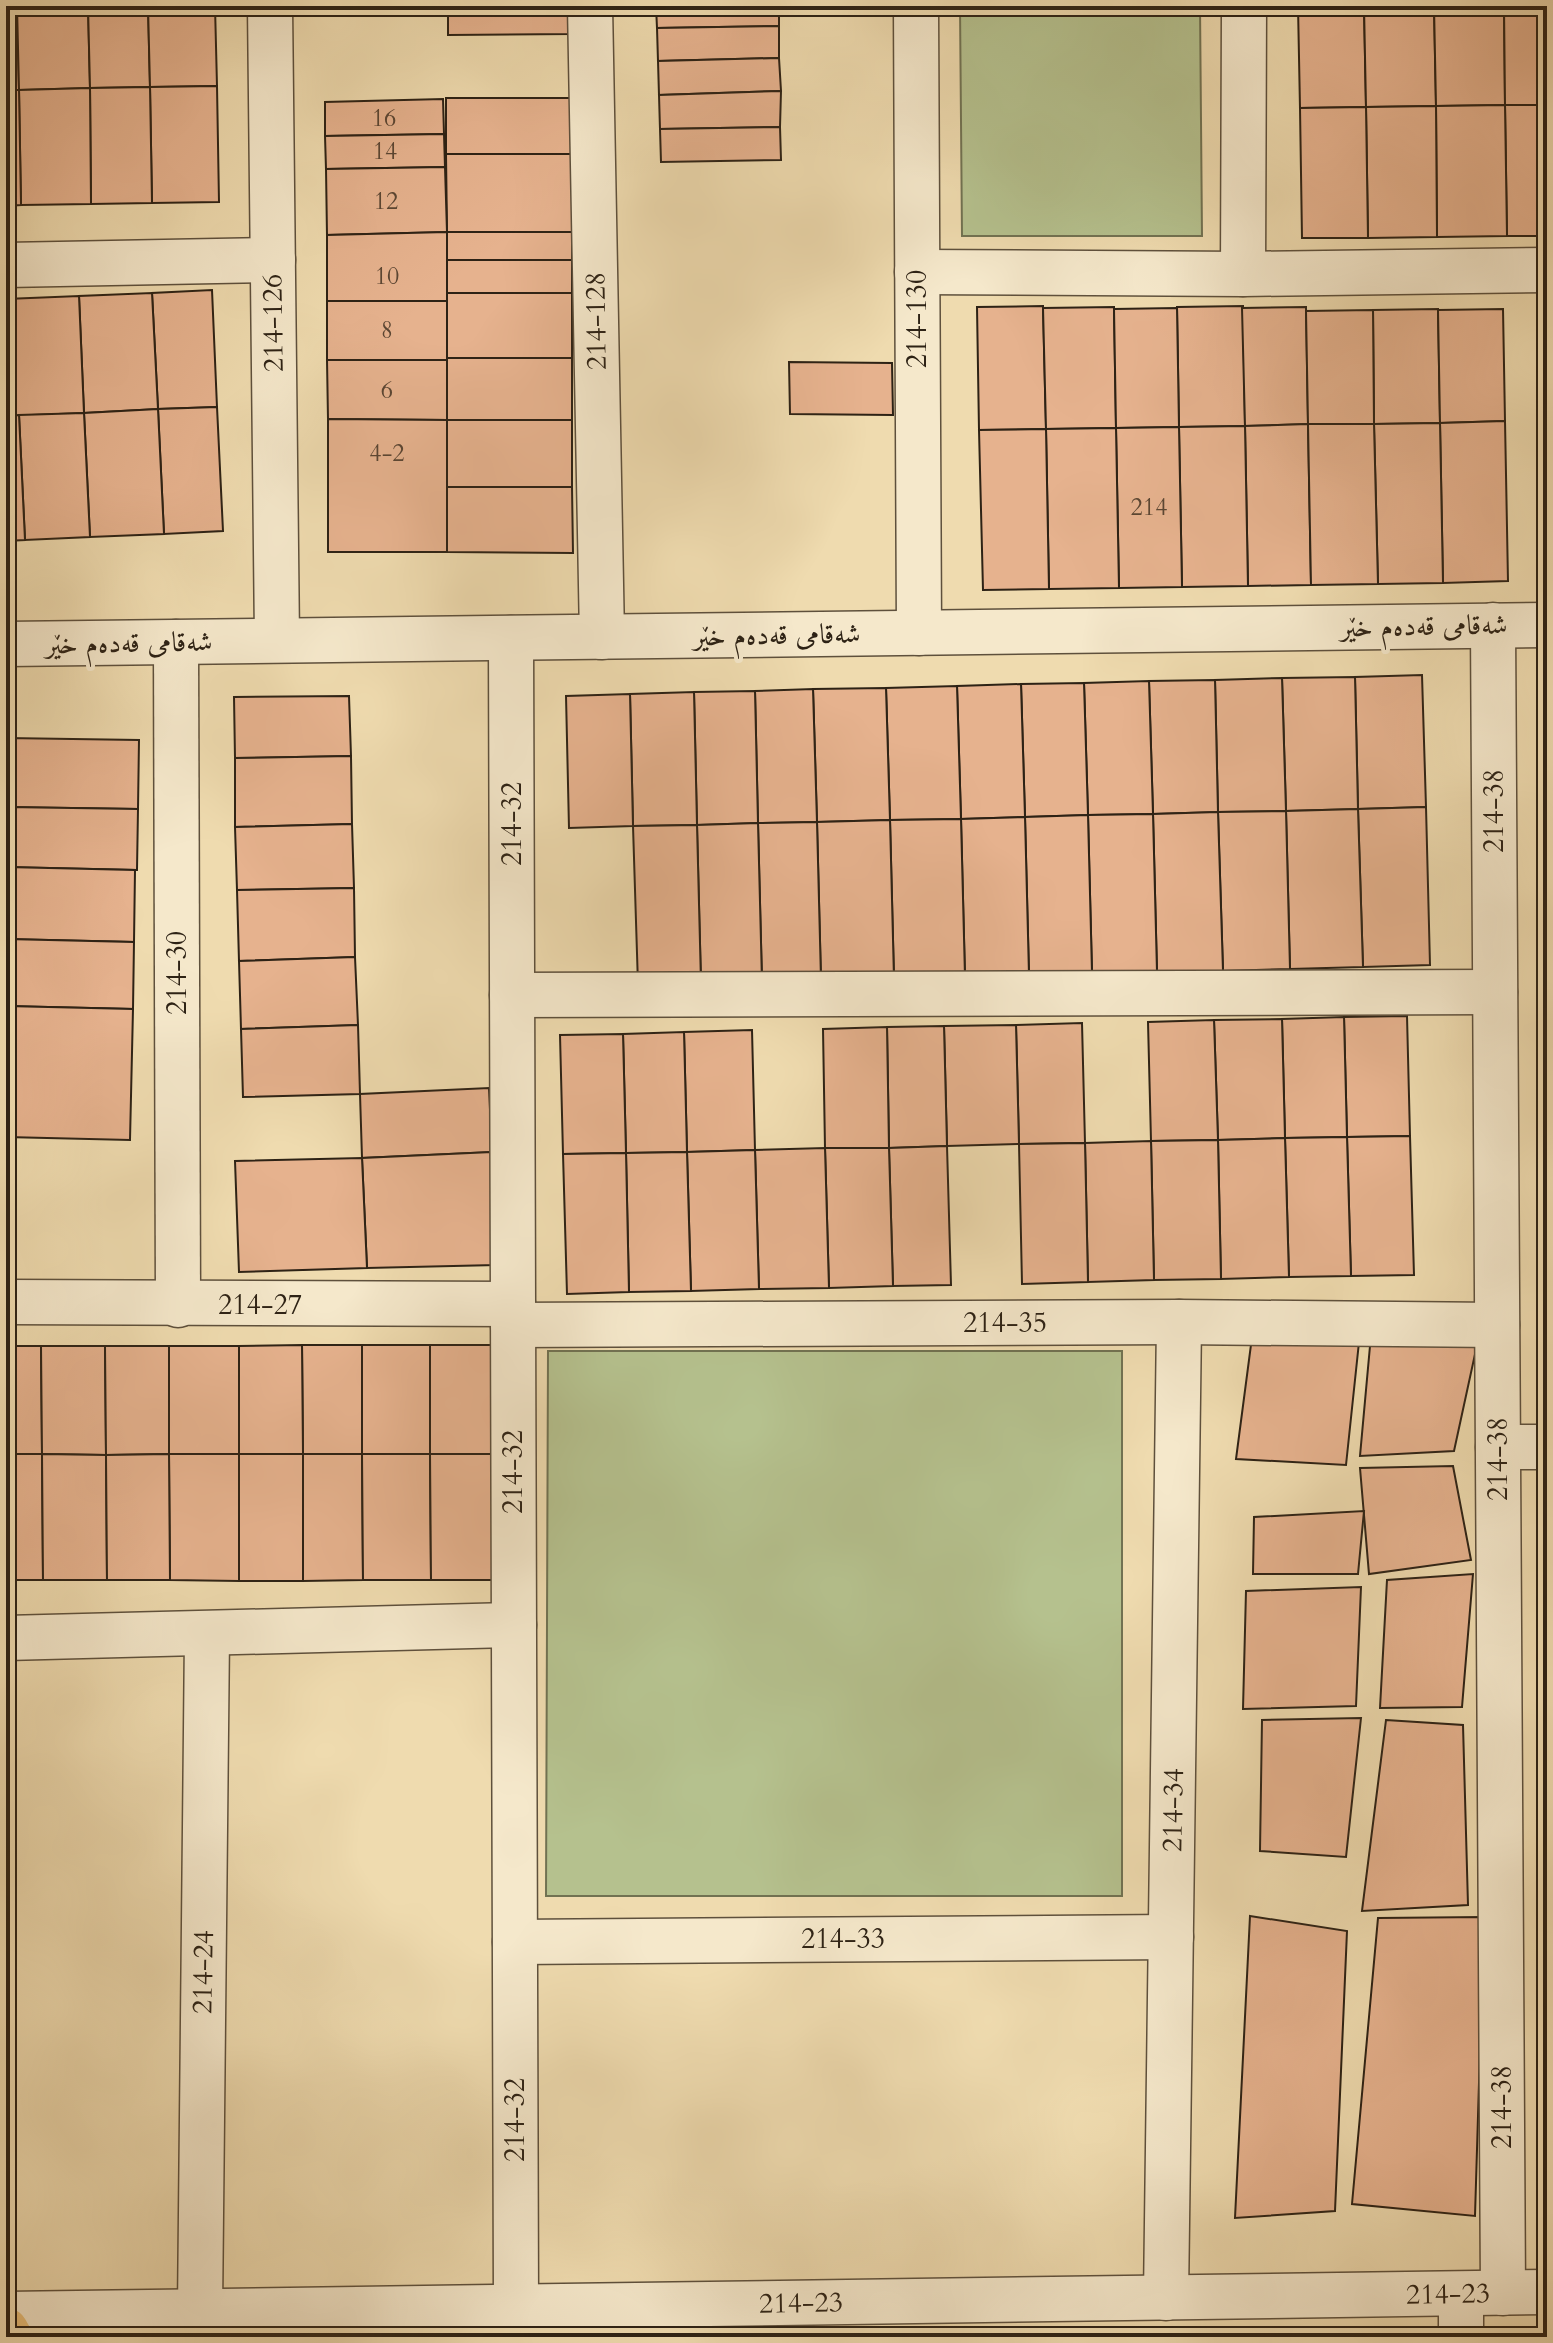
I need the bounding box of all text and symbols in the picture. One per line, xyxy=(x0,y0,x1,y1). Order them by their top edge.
house number: 16 xyxy=(372,102,396,135)
house number: 14 xyxy=(373,135,397,168)
house number: 12 xyxy=(374,185,398,218)
house number: 10 xyxy=(375,260,399,293)
street label: 214-130 xyxy=(898,270,936,368)
street label: 214-128 xyxy=(576,271,616,371)
street label: 214-126 xyxy=(253,273,293,373)
house number: 8 xyxy=(381,314,393,347)
house number: 6 xyxy=(381,374,393,407)
house number: 4-2 xyxy=(369,437,405,470)
house number: 214 xyxy=(1131,491,1167,524)
street label: شەقامی قەدەم خێر xyxy=(1337,606,1508,652)
street label: شەقامی قەدەم خێر xyxy=(690,615,861,661)
street label: شەقامی قەدەم خێر xyxy=(42,623,213,669)
street label: 214-38 xyxy=(1475,769,1513,853)
street label: 214-32 xyxy=(493,782,531,866)
street label: 214-30 xyxy=(158,931,196,1015)
street label: 214-27 xyxy=(218,1286,302,1324)
street label: 214-35 xyxy=(963,1304,1047,1342)
street label: 214-38 xyxy=(1479,1417,1517,1501)
street label: 214-32 xyxy=(494,1430,532,1514)
street label: 214-34 xyxy=(1153,1768,1193,1852)
street label: 214-33 xyxy=(801,1920,885,1958)
street label: 214-24 xyxy=(183,1930,223,2014)
street label: 214-38 xyxy=(1483,2065,1521,2149)
street label: 214-32 xyxy=(496,2078,534,2162)
street label: 214-23 xyxy=(1406,2274,1490,2314)
street label: 214-23 xyxy=(759,2283,843,2323)

